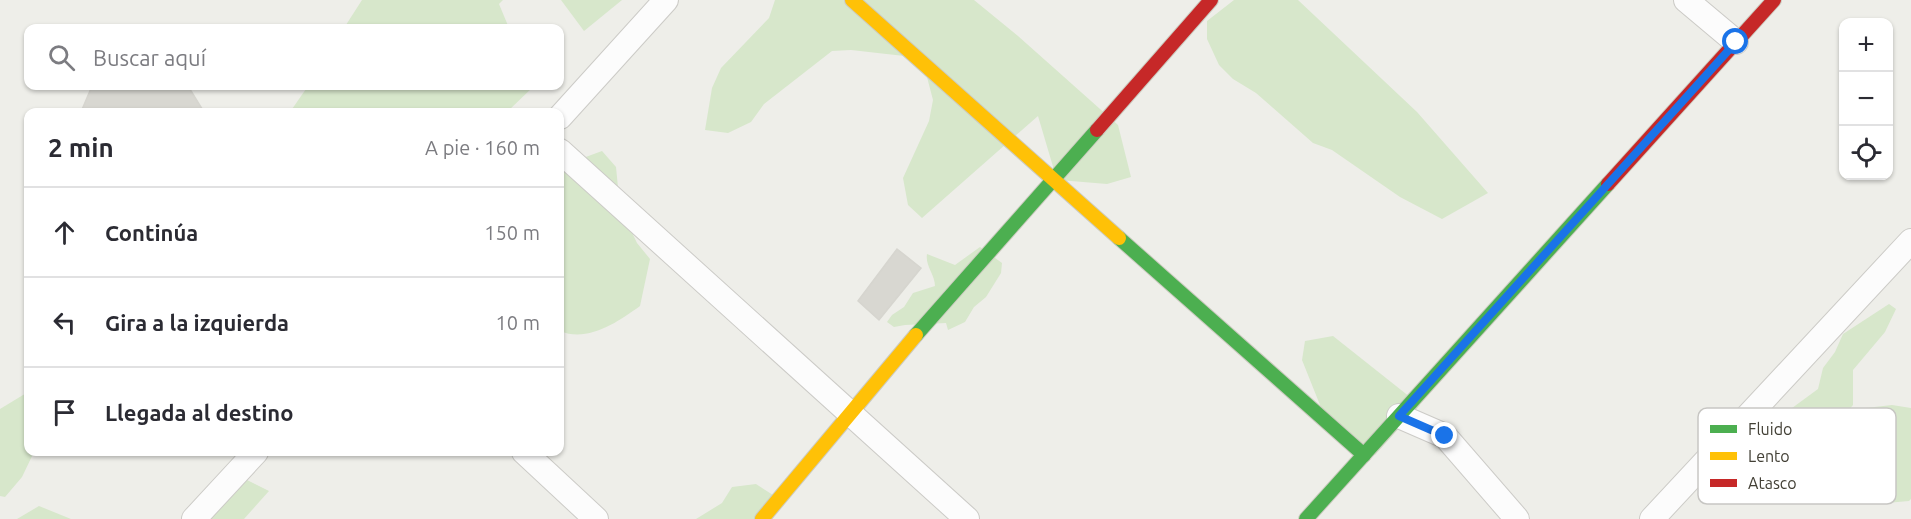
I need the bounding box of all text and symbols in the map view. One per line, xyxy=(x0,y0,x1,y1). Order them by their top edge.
map controls xyxy=(1839,18,1893,180)
button: + xyxy=(1839,18,1893,72)
search box xyxy=(24,24,564,90)
route start xyxy=(1722,28,1748,54)
icon: search xyxy=(45,41,78,74)
text: Buscar aquí xyxy=(93,45,206,70)
button: − xyxy=(1839,72,1893,126)
button: locate xyxy=(1839,126,1893,180)
text: 2 min xyxy=(48,133,114,162)
text: A pie · 160 m xyxy=(425,136,540,159)
icon: ahead xyxy=(48,216,81,249)
text: Continúa xyxy=(105,220,198,245)
text: 150 m xyxy=(484,221,540,244)
icon: left xyxy=(48,306,81,339)
text: Gira a la izquierda xyxy=(105,310,289,335)
text: 10 m xyxy=(496,311,540,334)
icon: arrive xyxy=(48,396,81,429)
text: Llegada al destino xyxy=(105,400,293,425)
legend xyxy=(1698,408,1896,504)
text: Fluido xyxy=(1748,420,1792,438)
route end xyxy=(1431,422,1457,448)
text: Lento xyxy=(1748,447,1790,465)
text: Atasco xyxy=(1748,474,1797,492)

